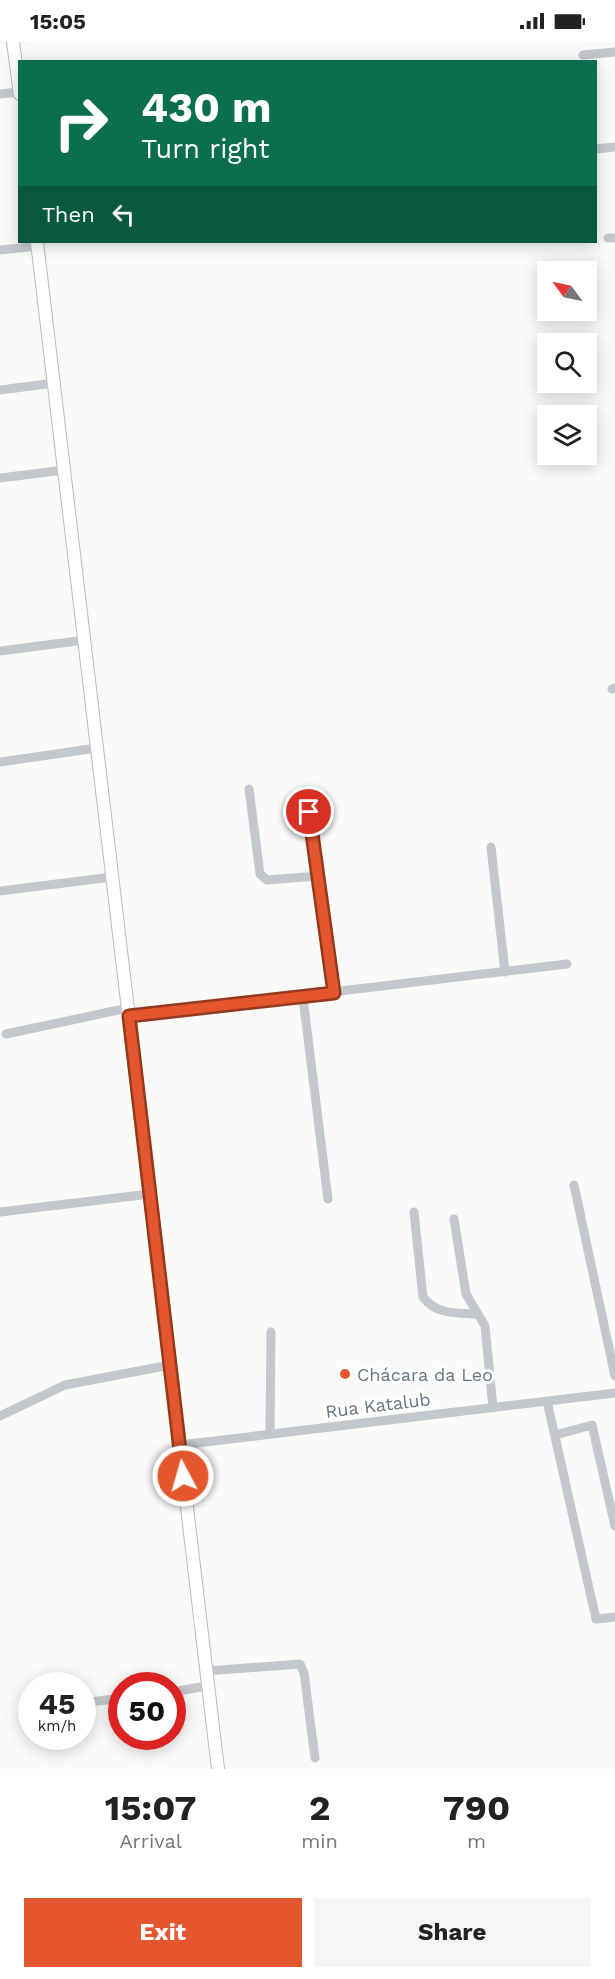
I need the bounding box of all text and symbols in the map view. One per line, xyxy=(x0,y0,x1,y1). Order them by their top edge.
text: 15:05 xyxy=(30,9,86,34)
text: 430 m xyxy=(141,83,272,132)
icon: right xyxy=(42,84,120,162)
text: Turn right xyxy=(141,133,270,165)
icon: left xyxy=(107,198,140,231)
text: Then xyxy=(42,202,95,227)
north arrow xyxy=(537,261,597,321)
map controls xyxy=(537,261,597,465)
button: search xyxy=(537,333,597,393)
button: layers xyxy=(537,405,597,465)
pin xyxy=(283,786,334,837)
icon: arrive xyxy=(292,795,325,828)
place label: Chácara da Leo xyxy=(357,1364,493,1385)
marker: Chácara da Leo xyxy=(338,1367,352,1381)
street label: Rua Katalub xyxy=(324,1388,432,1422)
position arrow xyxy=(151,1444,215,1508)
speed limit sign: 50 xyxy=(108,1672,186,1750)
text: 45 xyxy=(39,1686,75,1721)
text: km/h xyxy=(38,1717,76,1735)
text: 15:07 xyxy=(105,1787,196,1829)
text: 2 xyxy=(309,1787,330,1829)
text: 790 xyxy=(443,1787,510,1829)
text: Arrival xyxy=(119,1829,182,1853)
text: min xyxy=(301,1829,338,1853)
text: m xyxy=(467,1829,486,1853)
button: Exit xyxy=(24,1898,302,1967)
button: Share xyxy=(314,1898,591,1967)

